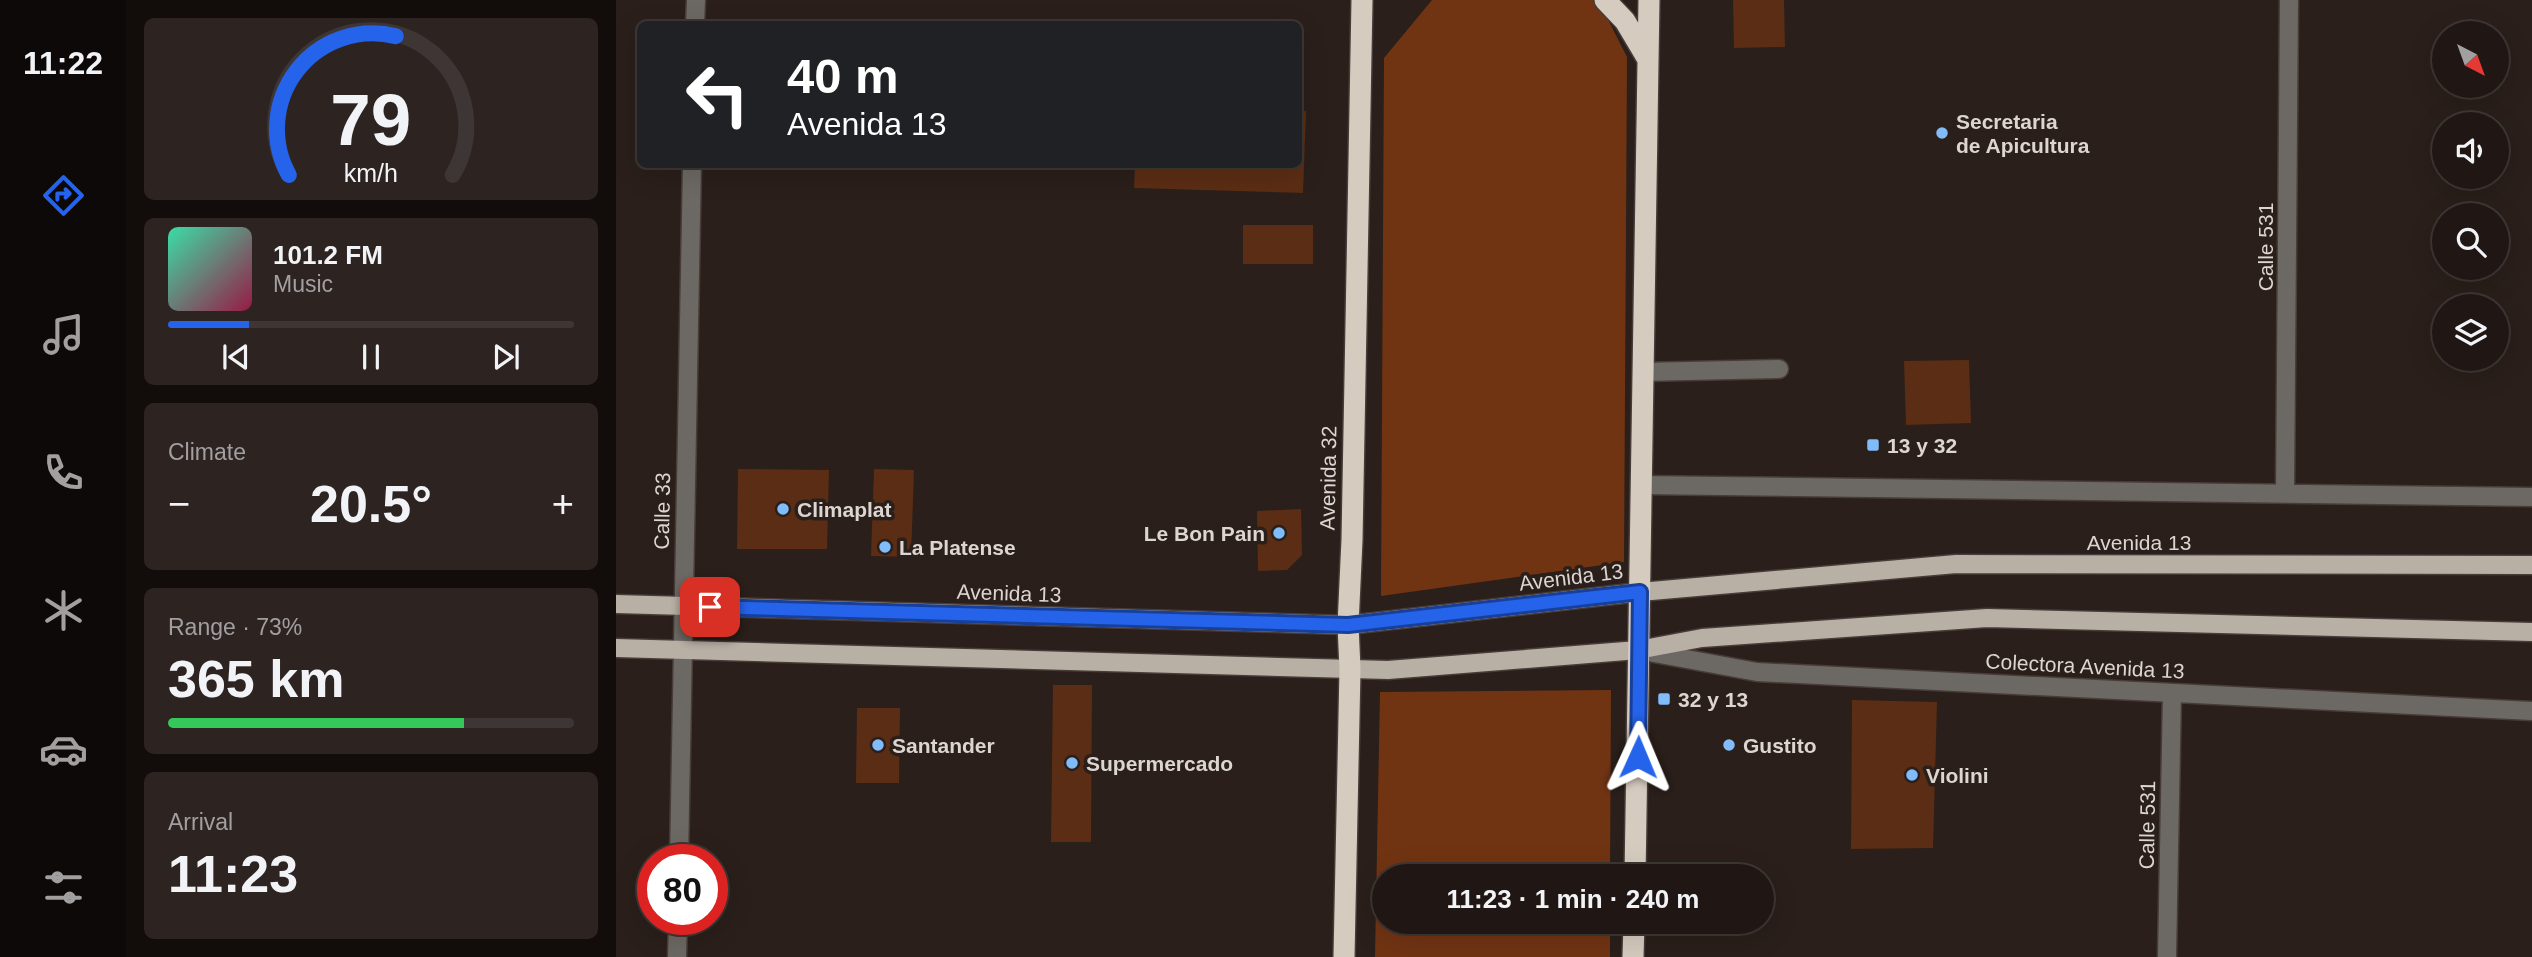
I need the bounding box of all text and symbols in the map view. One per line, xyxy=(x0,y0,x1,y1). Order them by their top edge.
north arrow xyxy=(2432,21,2510,98)
map controls xyxy=(2432,21,2509,371)
text: 11:22 xyxy=(23,45,103,81)
icon: left xyxy=(672,49,763,140)
text: 40 m xyxy=(787,49,899,103)
text: 79 xyxy=(331,79,411,160)
text: Avenida 13 xyxy=(787,106,947,142)
place label: Secretaria de Apicultura xyxy=(1956,110,2090,157)
button: sound xyxy=(2432,112,2509,189)
marker: Secretaria de Apicultura xyxy=(1934,125,1950,141)
text: km/h xyxy=(344,159,398,187)
icon: directions xyxy=(39,171,88,220)
street label: Calle 531 xyxy=(2254,203,2277,291)
button: search xyxy=(2432,203,2509,280)
text: 101.2 FM xyxy=(273,240,383,270)
text: Music xyxy=(273,271,333,297)
button: layers xyxy=(2432,294,2509,371)
icon: music xyxy=(39,310,88,359)
icon: previous xyxy=(217,338,255,376)
icon: pause xyxy=(352,338,390,376)
icon: next xyxy=(487,338,525,376)
street label: Avenida 32 xyxy=(1316,425,1340,531)
place label: 13 y 32 xyxy=(1887,434,1957,457)
marker: 13 y 32 xyxy=(1865,437,1881,453)
text: Climate xyxy=(168,439,246,465)
icon: phone xyxy=(39,448,88,497)
street label: Calle 33 xyxy=(650,472,674,550)
text: 20.5° xyxy=(310,475,432,533)
text: − xyxy=(168,483,190,525)
text: + xyxy=(552,483,574,525)
place label: Climaplat xyxy=(797,498,892,521)
marker: Climaplat xyxy=(775,501,791,517)
place label: Le Bon Pain xyxy=(1144,522,1265,545)
marker: Le Bon Pain xyxy=(1271,525,1287,541)
street label: Avenida 13 xyxy=(2087,531,2191,554)
place label: La Platense xyxy=(899,536,1016,559)
marker: La Platense xyxy=(877,539,893,555)
street label: Avenida 13 xyxy=(1518,559,1624,595)
pin xyxy=(680,577,740,637)
street label: Avenida 13 xyxy=(956,580,1062,606)
icon: climate xyxy=(39,586,88,635)
icon: arrive xyxy=(691,588,729,626)
text: Range · 73% xyxy=(168,614,302,640)
street label: Colectora Avenida 13 xyxy=(1985,649,2185,683)
text: 365 km xyxy=(168,650,344,708)
place label: 32 y 13 xyxy=(1678,688,1748,711)
marker: 32 y 13 xyxy=(1656,691,1672,707)
position arrow xyxy=(1601,720,1675,794)
icon: car xyxy=(39,725,88,774)
place label: Santander xyxy=(892,734,995,757)
place label: Gustito xyxy=(1743,734,1817,757)
marker: Santander xyxy=(870,737,886,753)
marker: Gustito xyxy=(1721,737,1737,753)
place label: Supermercado xyxy=(1086,752,1233,775)
marker: Supermercado xyxy=(1064,755,1080,771)
place label: Violini xyxy=(1926,764,1989,787)
marker: Violini xyxy=(1904,767,1920,783)
street label: Calle 531 xyxy=(2135,780,2159,870)
text: Arrival xyxy=(168,809,233,835)
speed limit sign: 80 xyxy=(637,844,728,935)
text: 11:23 xyxy=(168,845,298,903)
icon: filters xyxy=(39,863,88,912)
text: 11:23 · 1 min · 240 m xyxy=(1447,884,1699,914)

